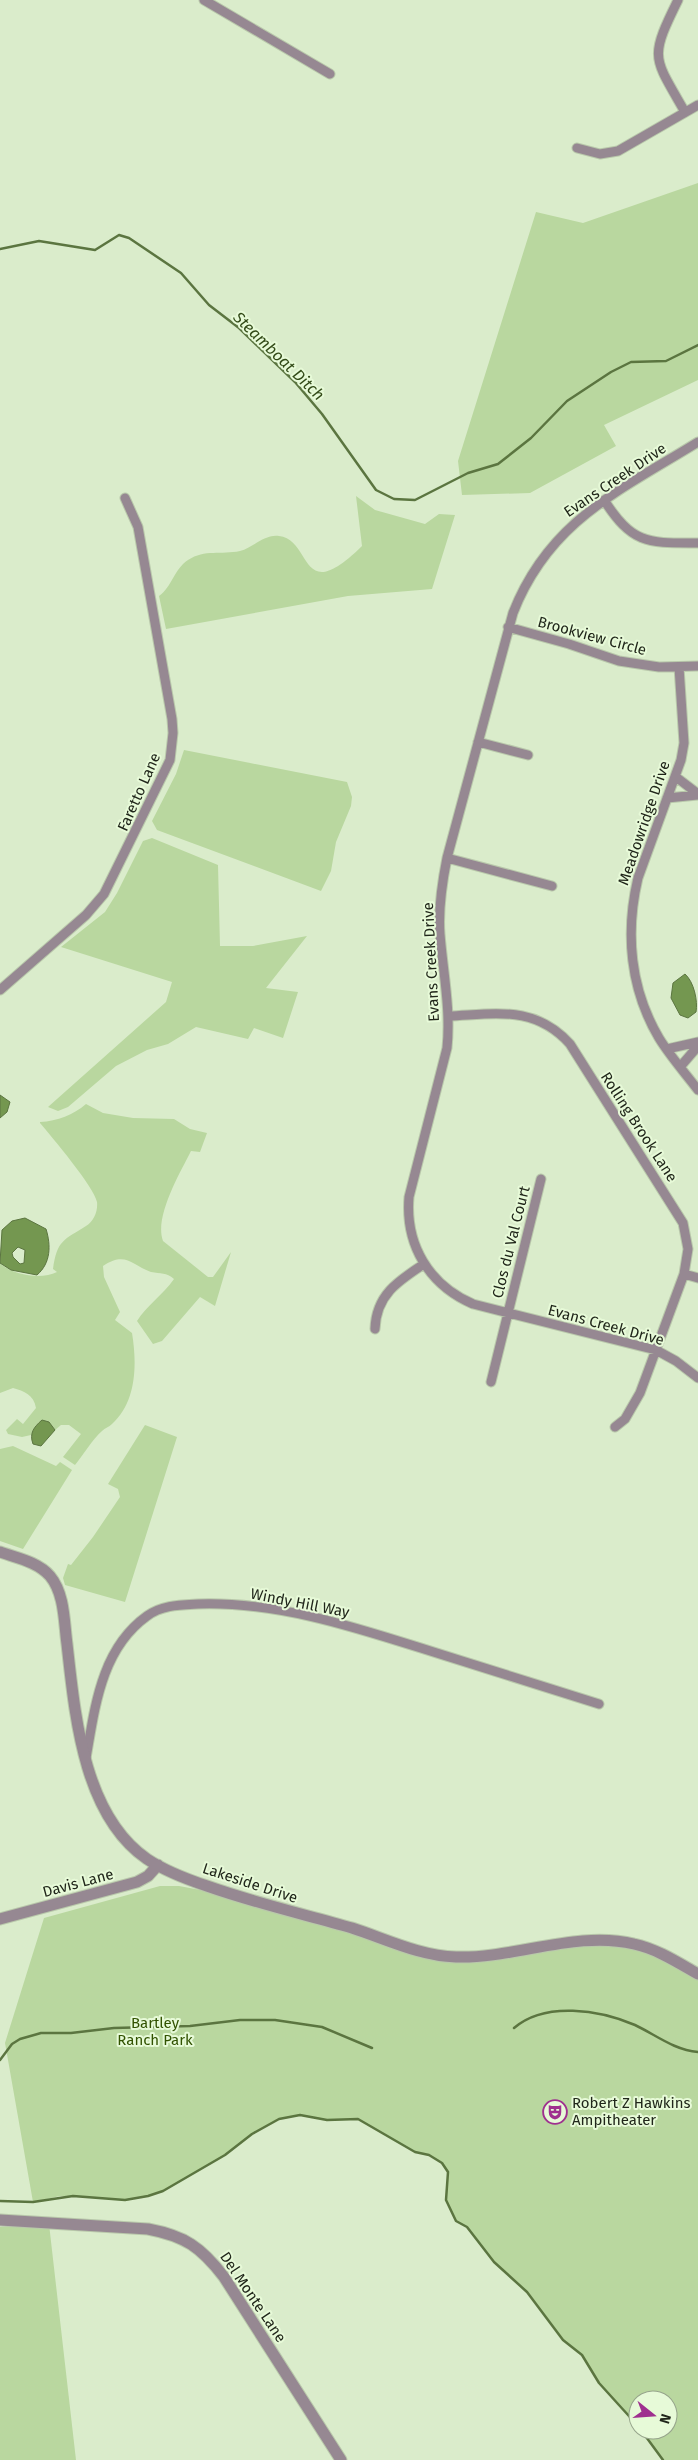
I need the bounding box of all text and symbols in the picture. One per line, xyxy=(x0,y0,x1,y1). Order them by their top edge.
water label: Steamboat Ditch xyxy=(229,307,328,404)
street label: Evans Creek Drive xyxy=(560,439,670,521)
street label: Brookview Circle xyxy=(536,613,648,659)
street label: Faretto Lane xyxy=(114,750,164,834)
street label: Meadowridge Drive xyxy=(614,759,674,887)
street label: Evans Creek Drive xyxy=(419,902,443,1022)
street label: Rolling Brook Lane xyxy=(597,1069,681,1185)
street label: Clos du Val Court xyxy=(488,1184,534,1300)
street label: Evans Creek Drive xyxy=(546,1301,666,1349)
street label: Windy Hill Way xyxy=(249,1585,351,1622)
street label: Lakeside Drive xyxy=(200,1859,300,1907)
street label: Davis Lane xyxy=(41,1865,115,1901)
park label: Bartley Ranch Park xyxy=(117,2014,193,2049)
place label: Robert Z Hawkins Ampitheater xyxy=(572,2094,690,2129)
theatre icon: Robert Z Hawkins Ampitheater xyxy=(542,2099,568,2125)
street label: Del Monte Lane xyxy=(216,2248,290,2346)
north arrow xyxy=(628,2390,678,2440)
text: N xyxy=(655,2412,674,2426)

